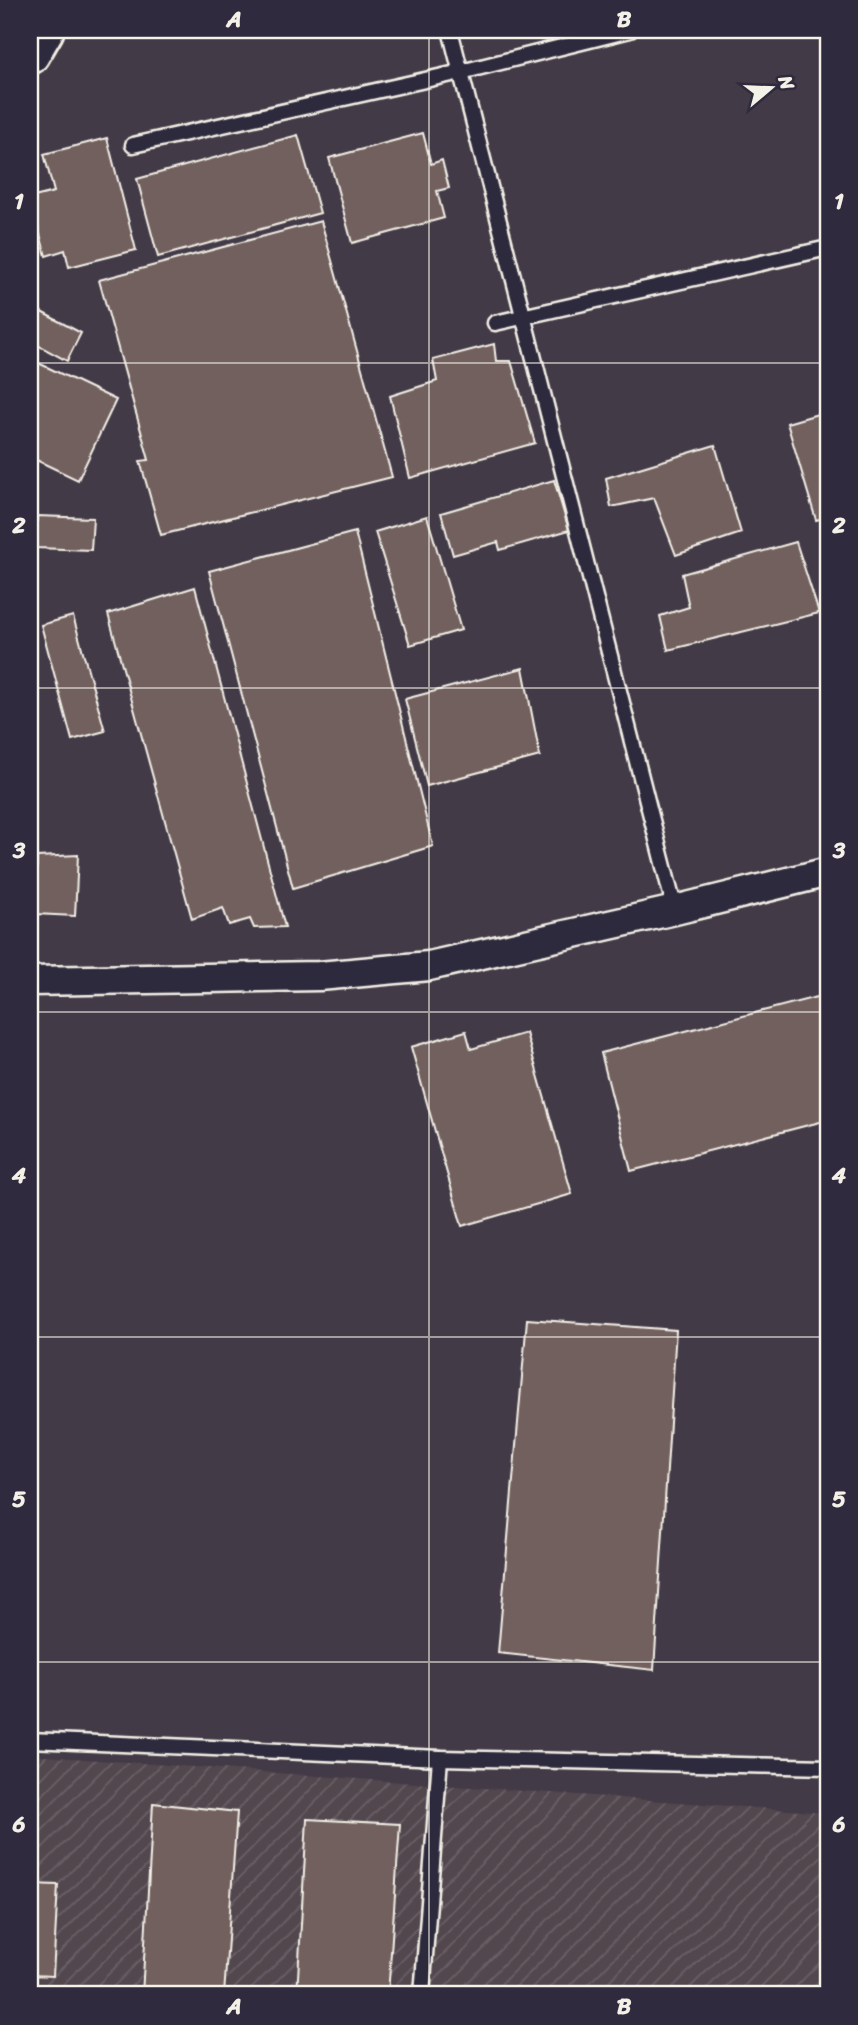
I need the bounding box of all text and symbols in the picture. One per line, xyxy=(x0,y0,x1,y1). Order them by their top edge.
text: A xyxy=(225,0,242,40)
text: B xyxy=(617,0,632,40)
north arrow xyxy=(736,52,806,122)
text: N xyxy=(769,70,805,95)
text: 1 xyxy=(14,181,24,222)
text: 1 xyxy=(834,181,844,222)
text: 2 xyxy=(11,505,26,546)
text: 2 xyxy=(831,505,846,546)
text: 3 xyxy=(12,830,26,871)
text: 3 xyxy=(832,830,846,871)
text: 4 xyxy=(11,1155,27,1196)
text: 4 xyxy=(831,1155,847,1196)
text: 5 xyxy=(12,1479,26,1520)
text: 5 xyxy=(832,1479,846,1520)
text: 6 xyxy=(11,1804,26,1845)
text: 6 xyxy=(831,1804,846,1845)
text: A xyxy=(225,1986,242,2025)
text: B xyxy=(617,1986,632,2025)

